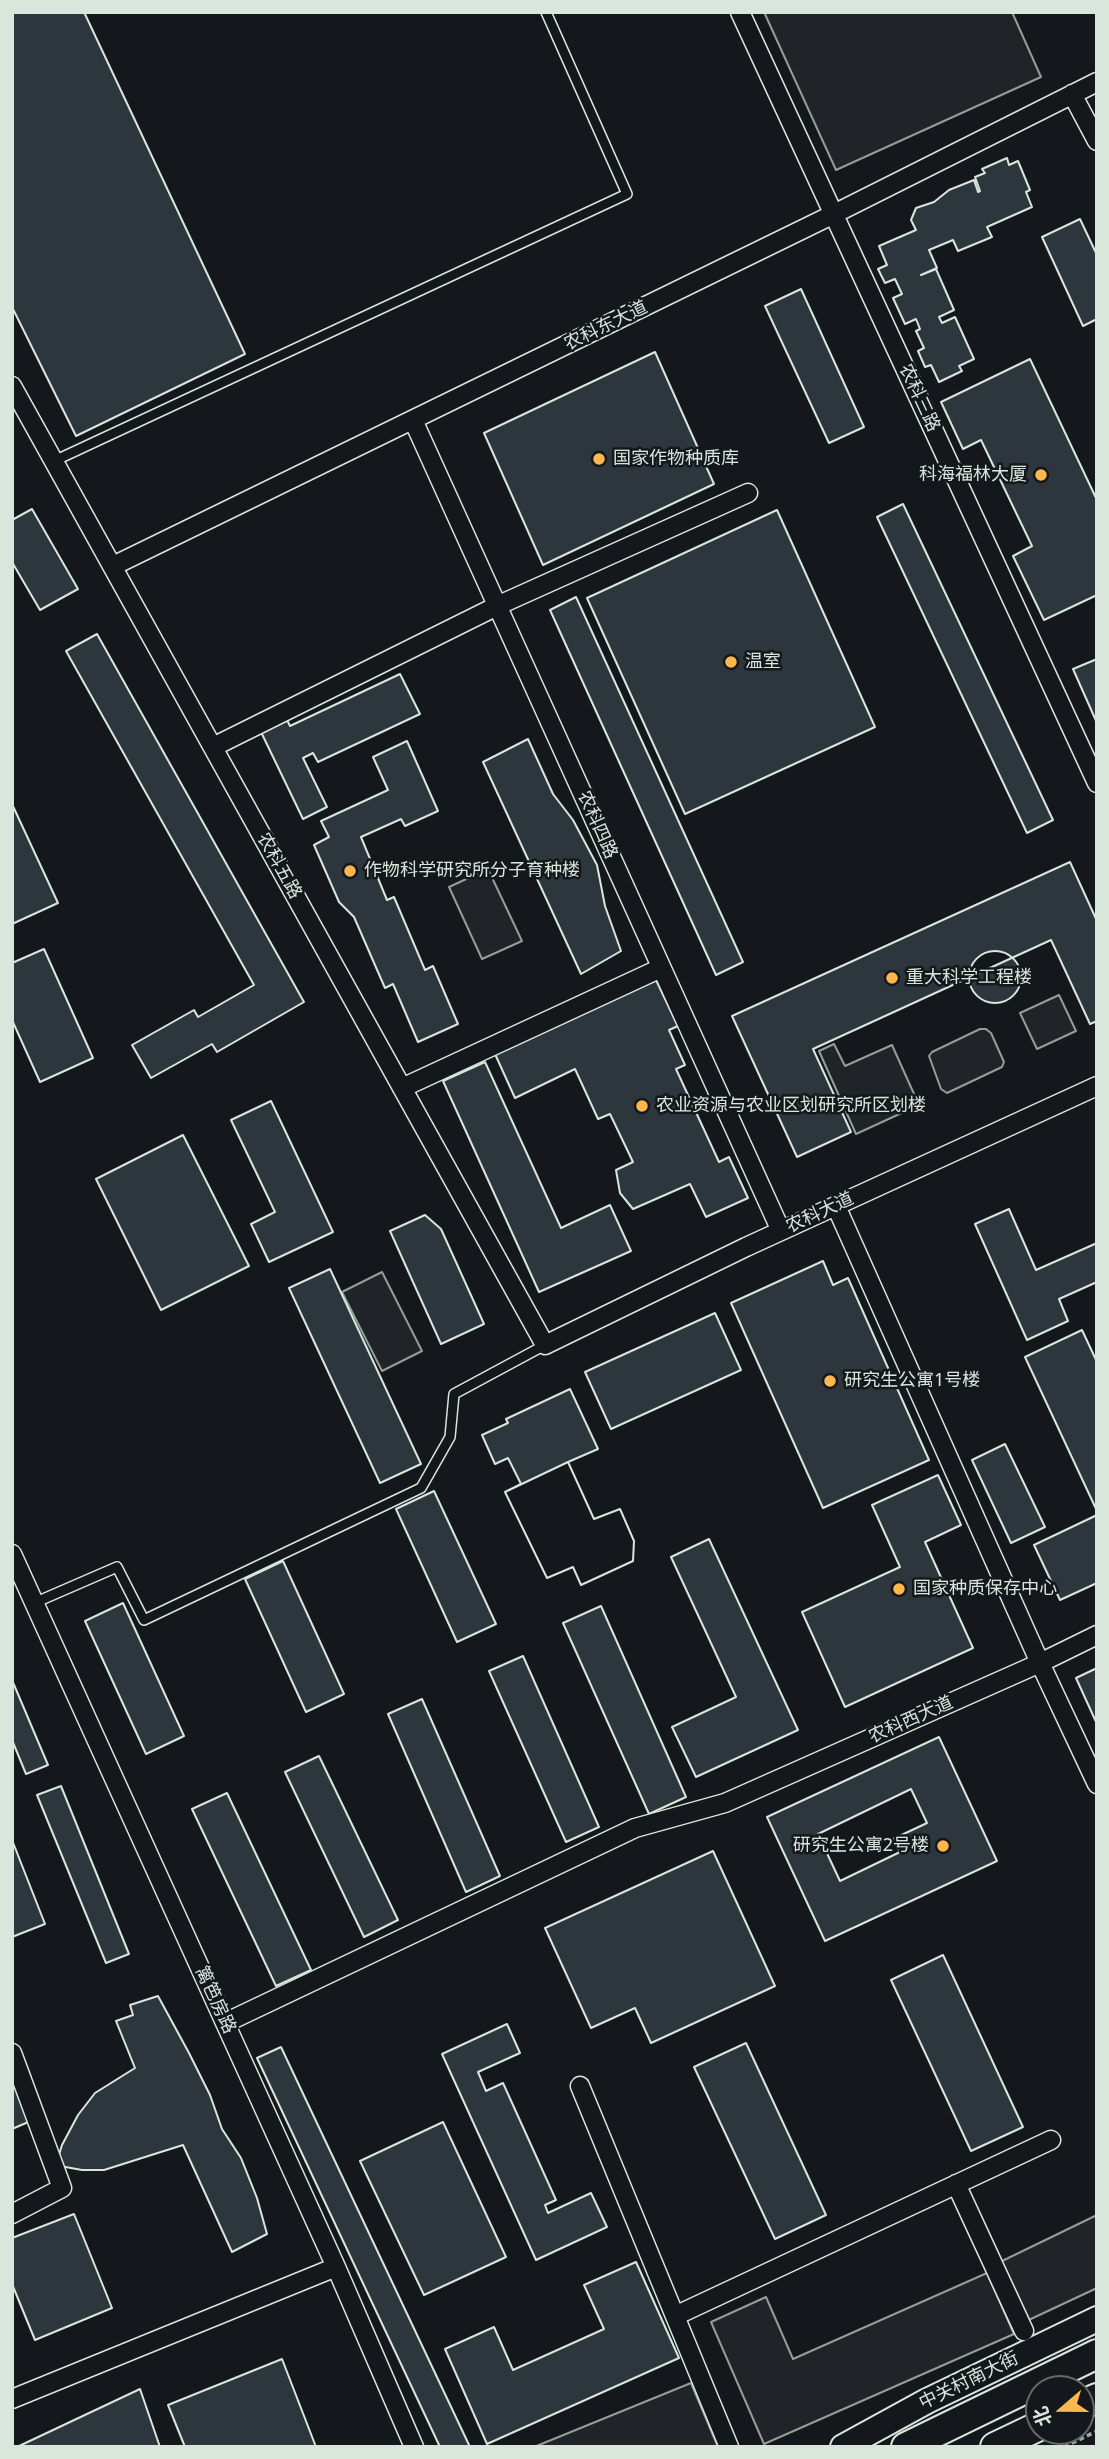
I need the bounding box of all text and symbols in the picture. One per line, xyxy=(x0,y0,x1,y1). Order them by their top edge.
street label: 农科东大道 xyxy=(561,297,651,355)
street label: 农科三路 xyxy=(894,361,944,435)
place label: 国家作物种质库 xyxy=(613,448,739,470)
marker: 国家作物种质库 xyxy=(591,451,607,467)
place label: 科海福林大厦 xyxy=(919,464,1027,486)
marker: 科海福林大厦 xyxy=(1033,467,1049,483)
place label: 温室 xyxy=(745,651,781,673)
marker: 温室 xyxy=(723,654,739,670)
street label: 农科四路 xyxy=(572,788,622,862)
street label: 农科五路 xyxy=(252,829,306,903)
place label: 作物科学研究所分子育种楼 xyxy=(364,860,580,882)
marker: 作物科学研究所分子育种楼 xyxy=(342,863,358,879)
place label: 重大科学工程楼 xyxy=(906,967,1032,989)
marker: 重大科学工程楼 xyxy=(884,970,900,986)
place label: 农业资源与农业区划研究所区划楼 xyxy=(656,1095,926,1117)
marker: 农业资源与农业区划研究所区划楼 xyxy=(634,1098,650,1114)
street label: 农科大道 xyxy=(783,1188,857,1238)
place label: 研究生公寓1号楼 xyxy=(844,1370,980,1392)
marker: 研究生公寓1号楼 xyxy=(822,1373,838,1389)
place label: 国家种质保存中心 xyxy=(913,1578,1057,1600)
marker: 国家种质保存中心 xyxy=(891,1581,907,1597)
street label: 农科西大道 xyxy=(865,1692,957,1748)
place label: 研究生公寓2号楼 xyxy=(793,1835,929,1857)
marker: 研究生公寓2号楼 xyxy=(935,1838,951,1854)
street label: 篱笆房路 xyxy=(190,1963,240,2037)
street label: 中关村南大街 xyxy=(916,2348,1022,2414)
north arrow xyxy=(1025,2375,1095,2445)
text: 北 xyxy=(1027,2403,1058,2430)

